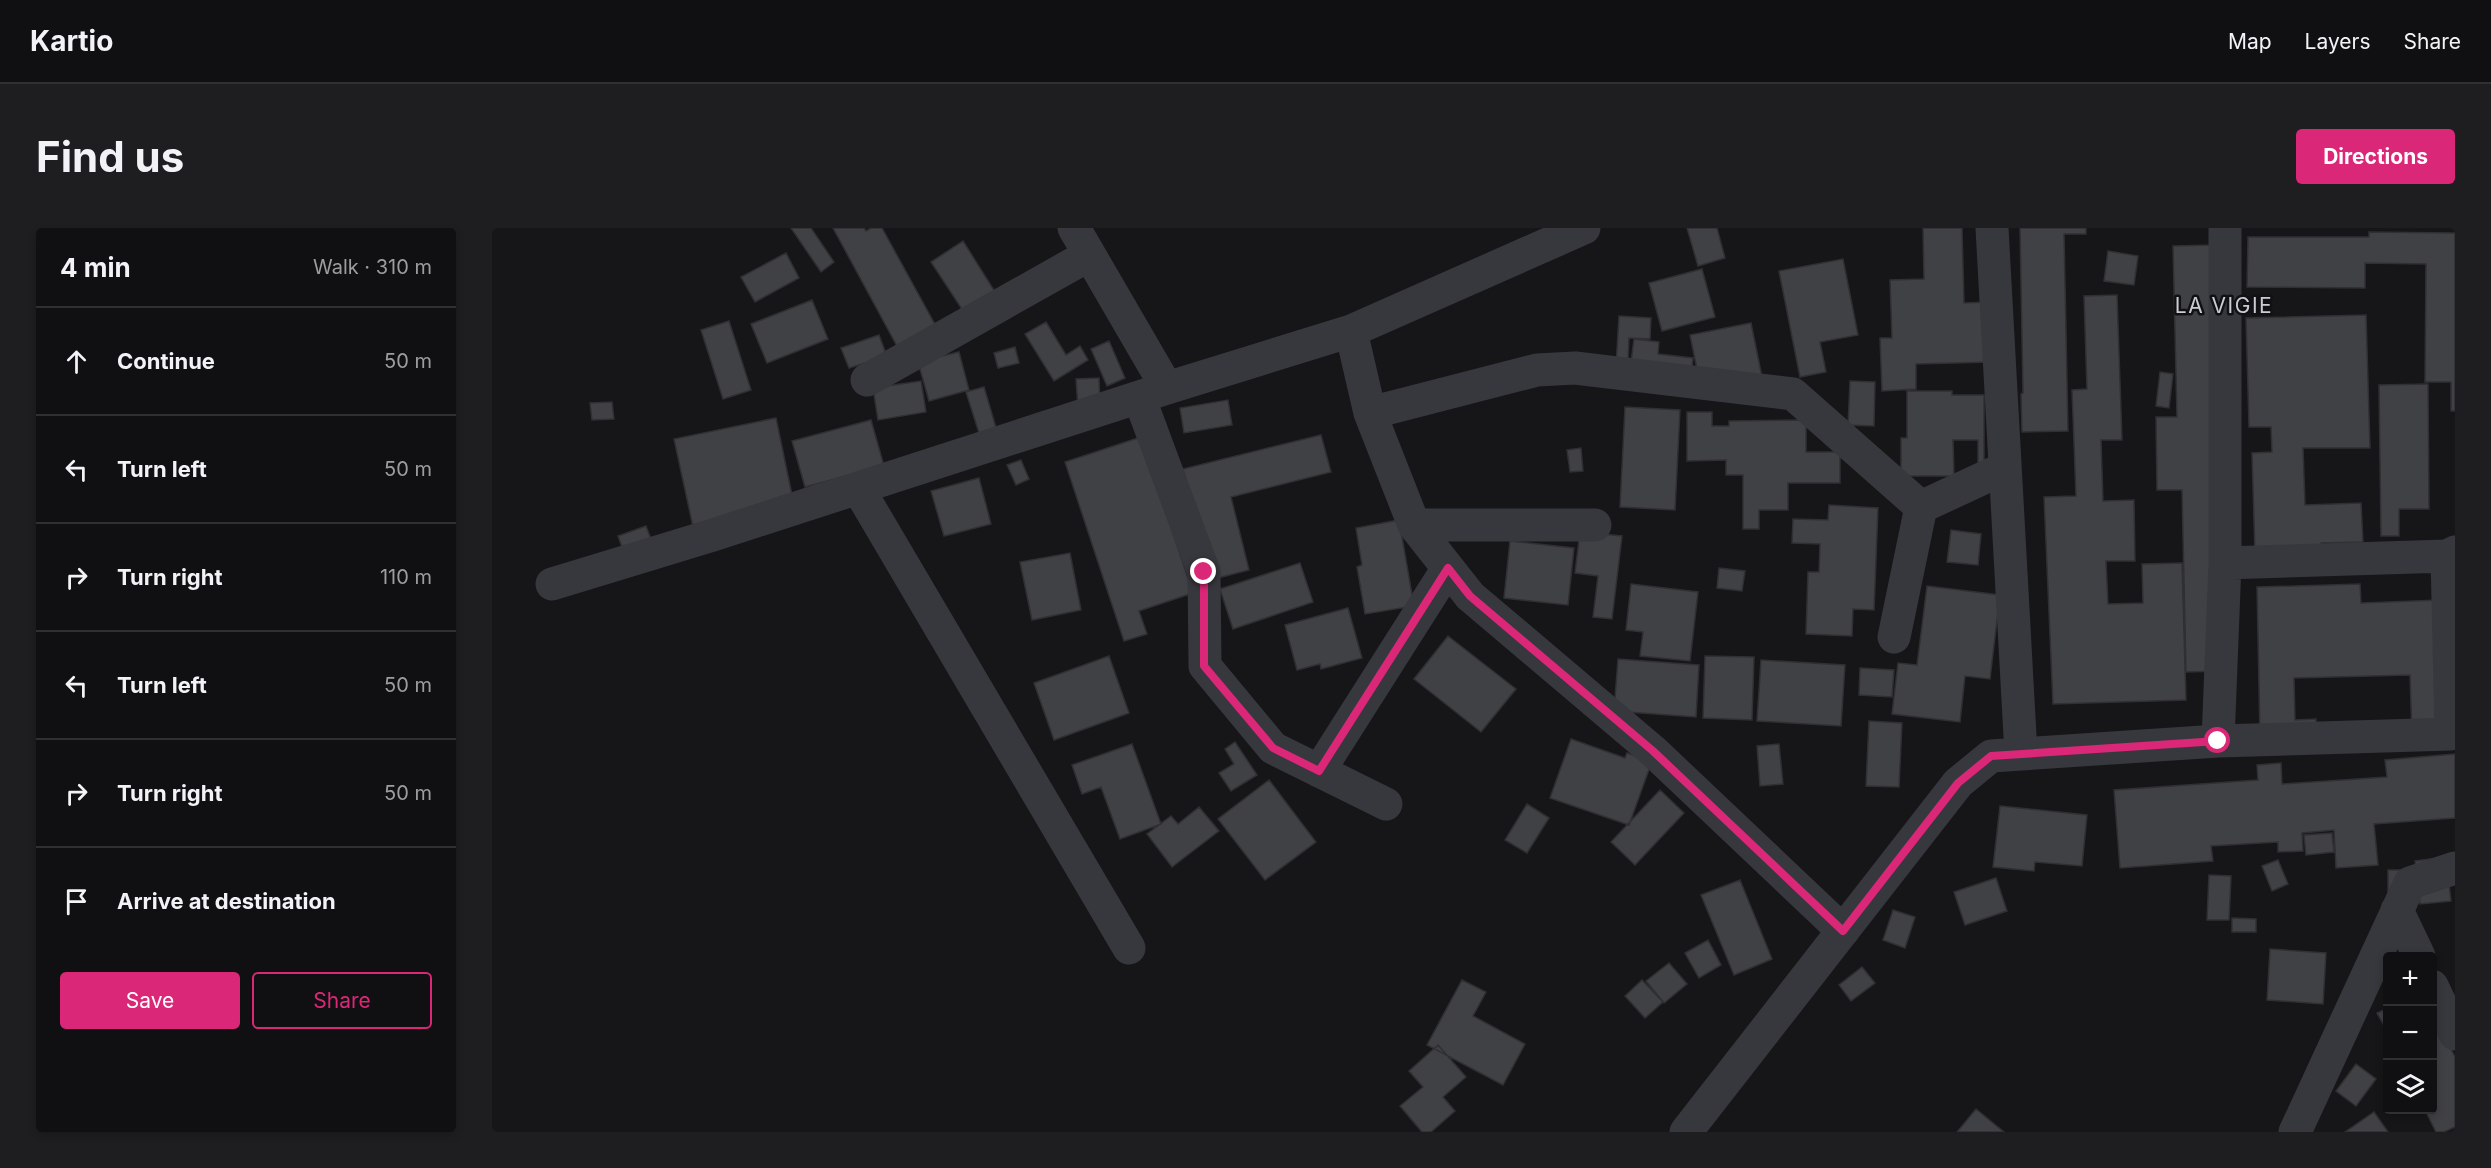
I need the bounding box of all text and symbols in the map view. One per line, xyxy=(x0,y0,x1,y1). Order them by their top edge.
text: Kartio xyxy=(30,24,113,58)
text: Map xyxy=(2228,29,2272,54)
text: Layers xyxy=(2305,29,2371,54)
text: Share xyxy=(2404,29,2461,54)
button: Directions xyxy=(2296,129,2455,184)
text: Find us xyxy=(36,131,184,182)
text: 4 min xyxy=(60,252,131,283)
text: Walk · 310 m xyxy=(313,255,432,279)
district label: LA VIGIE xyxy=(2175,293,2273,318)
icon: ahead xyxy=(60,345,93,378)
text: Continue xyxy=(117,348,215,374)
text: 50 m xyxy=(384,349,432,373)
icon: left xyxy=(60,453,93,486)
text: Turn left xyxy=(117,456,207,482)
text: 50 m xyxy=(384,457,432,481)
route end xyxy=(1190,558,1216,584)
icon: right xyxy=(60,561,93,594)
text: Turn right xyxy=(117,564,223,590)
text: 110 m xyxy=(380,565,432,589)
icon: left xyxy=(60,669,93,702)
text: Turn left xyxy=(117,672,207,698)
text: 50 m xyxy=(384,673,432,697)
route start xyxy=(2204,727,2230,753)
icon: right xyxy=(60,777,93,810)
text: Turn right xyxy=(117,780,223,806)
text: 50 m xyxy=(384,781,432,805)
icon: arrive xyxy=(60,885,93,918)
text: Arrive at destination xyxy=(117,888,336,914)
map controls xyxy=(2383,952,2437,1114)
button: + xyxy=(2383,952,2437,1006)
button: Save xyxy=(60,972,240,1029)
button: Share xyxy=(252,972,432,1029)
button: − xyxy=(2383,1006,2437,1060)
button: layers xyxy=(2383,1060,2437,1114)

